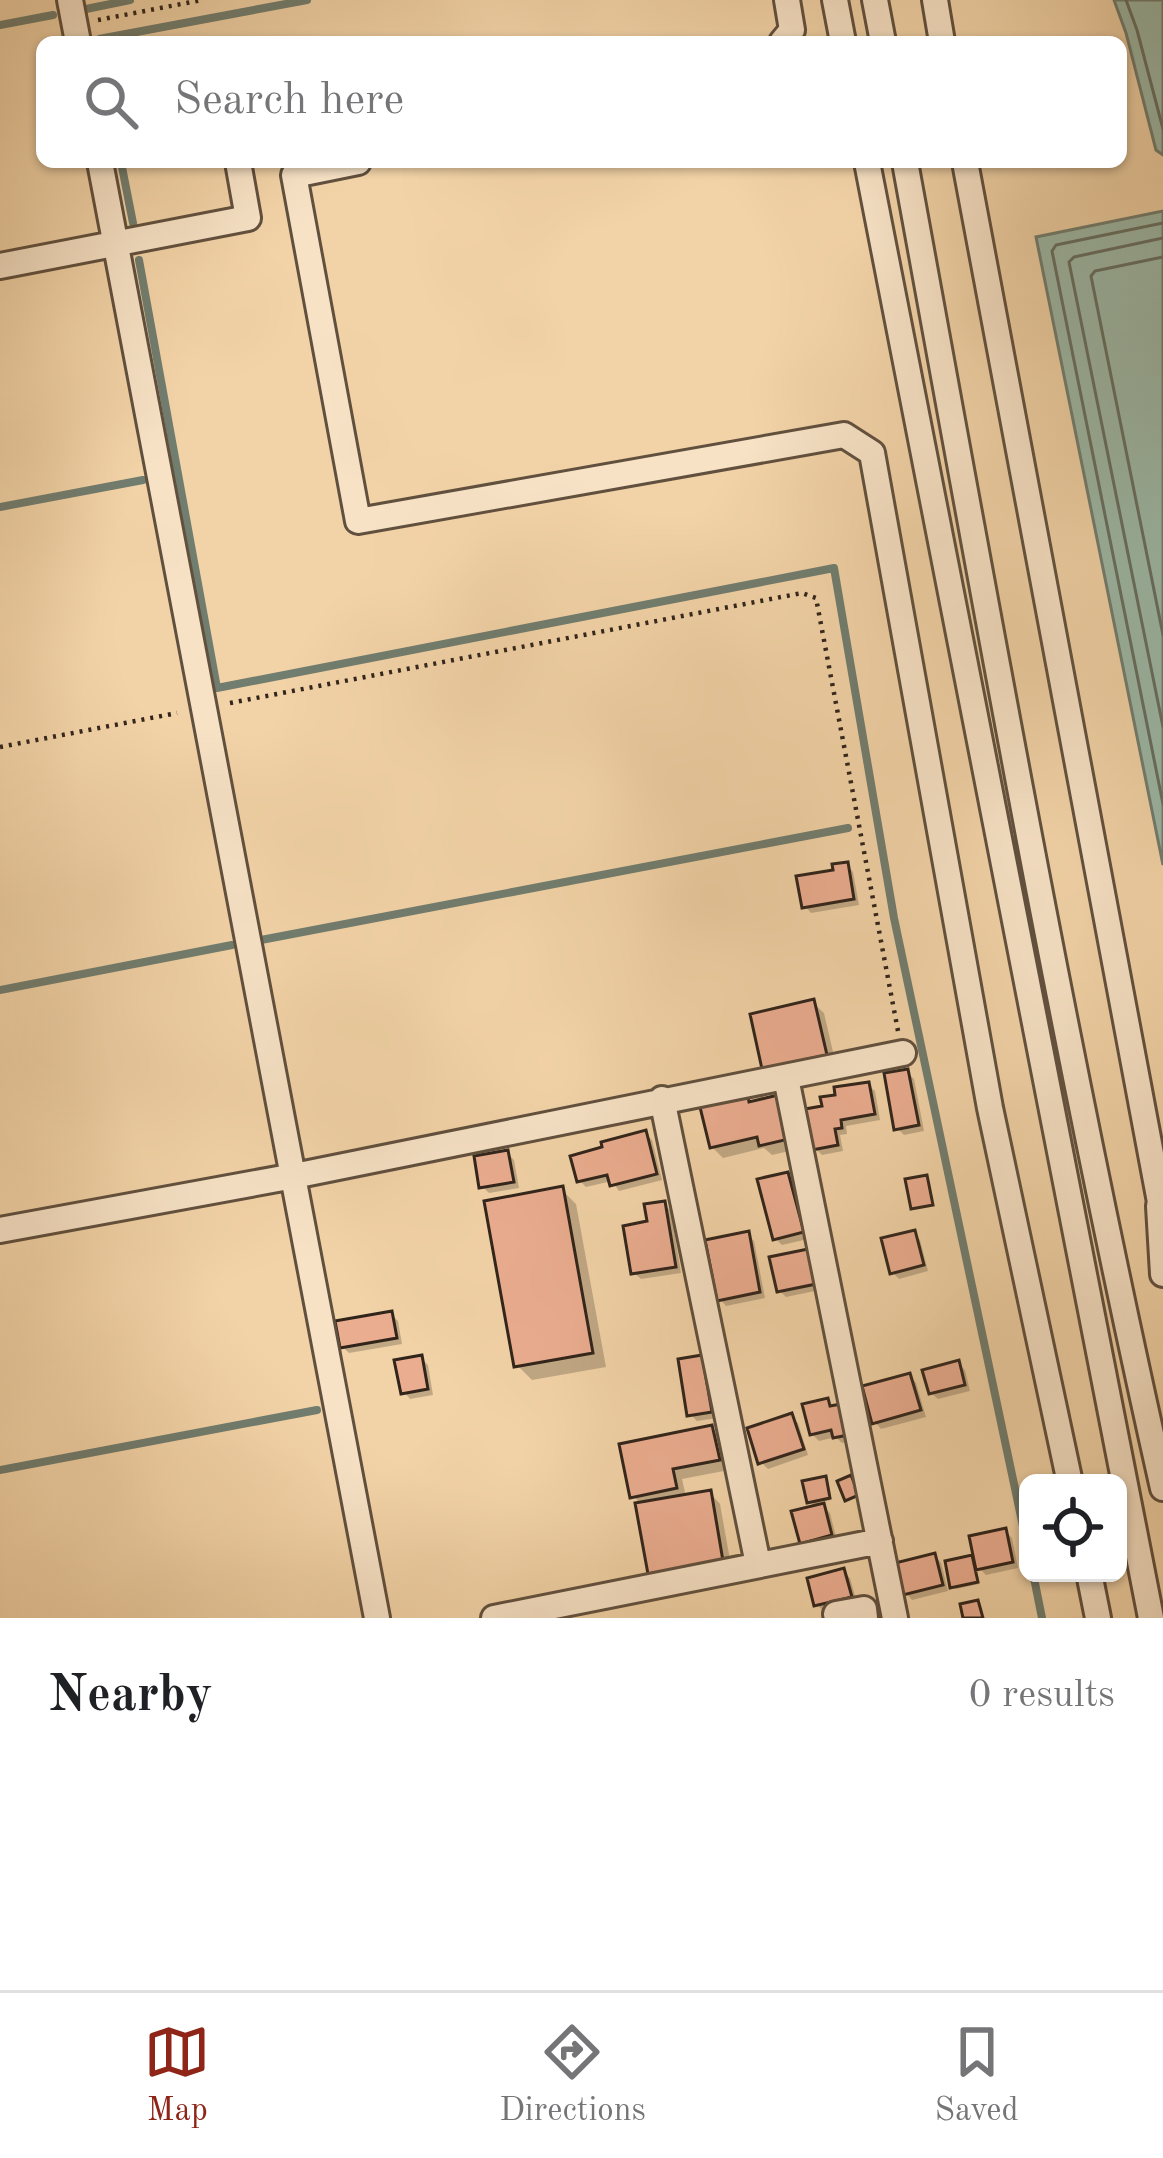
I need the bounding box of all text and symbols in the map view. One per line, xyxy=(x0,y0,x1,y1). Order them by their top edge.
search box xyxy=(36,36,1127,168)
icon: search xyxy=(78,69,144,135)
text: Search here xyxy=(174,79,404,124)
map controls xyxy=(1019,1474,1127,1582)
button: locate xyxy=(1019,1474,1127,1582)
text: Nearby xyxy=(48,1671,213,1722)
text: 0 results xyxy=(969,1676,1115,1715)
tab: Map xyxy=(144,2019,210,2132)
tab: Directions xyxy=(499,2019,646,2132)
tab: Saved xyxy=(935,2019,1019,2132)

